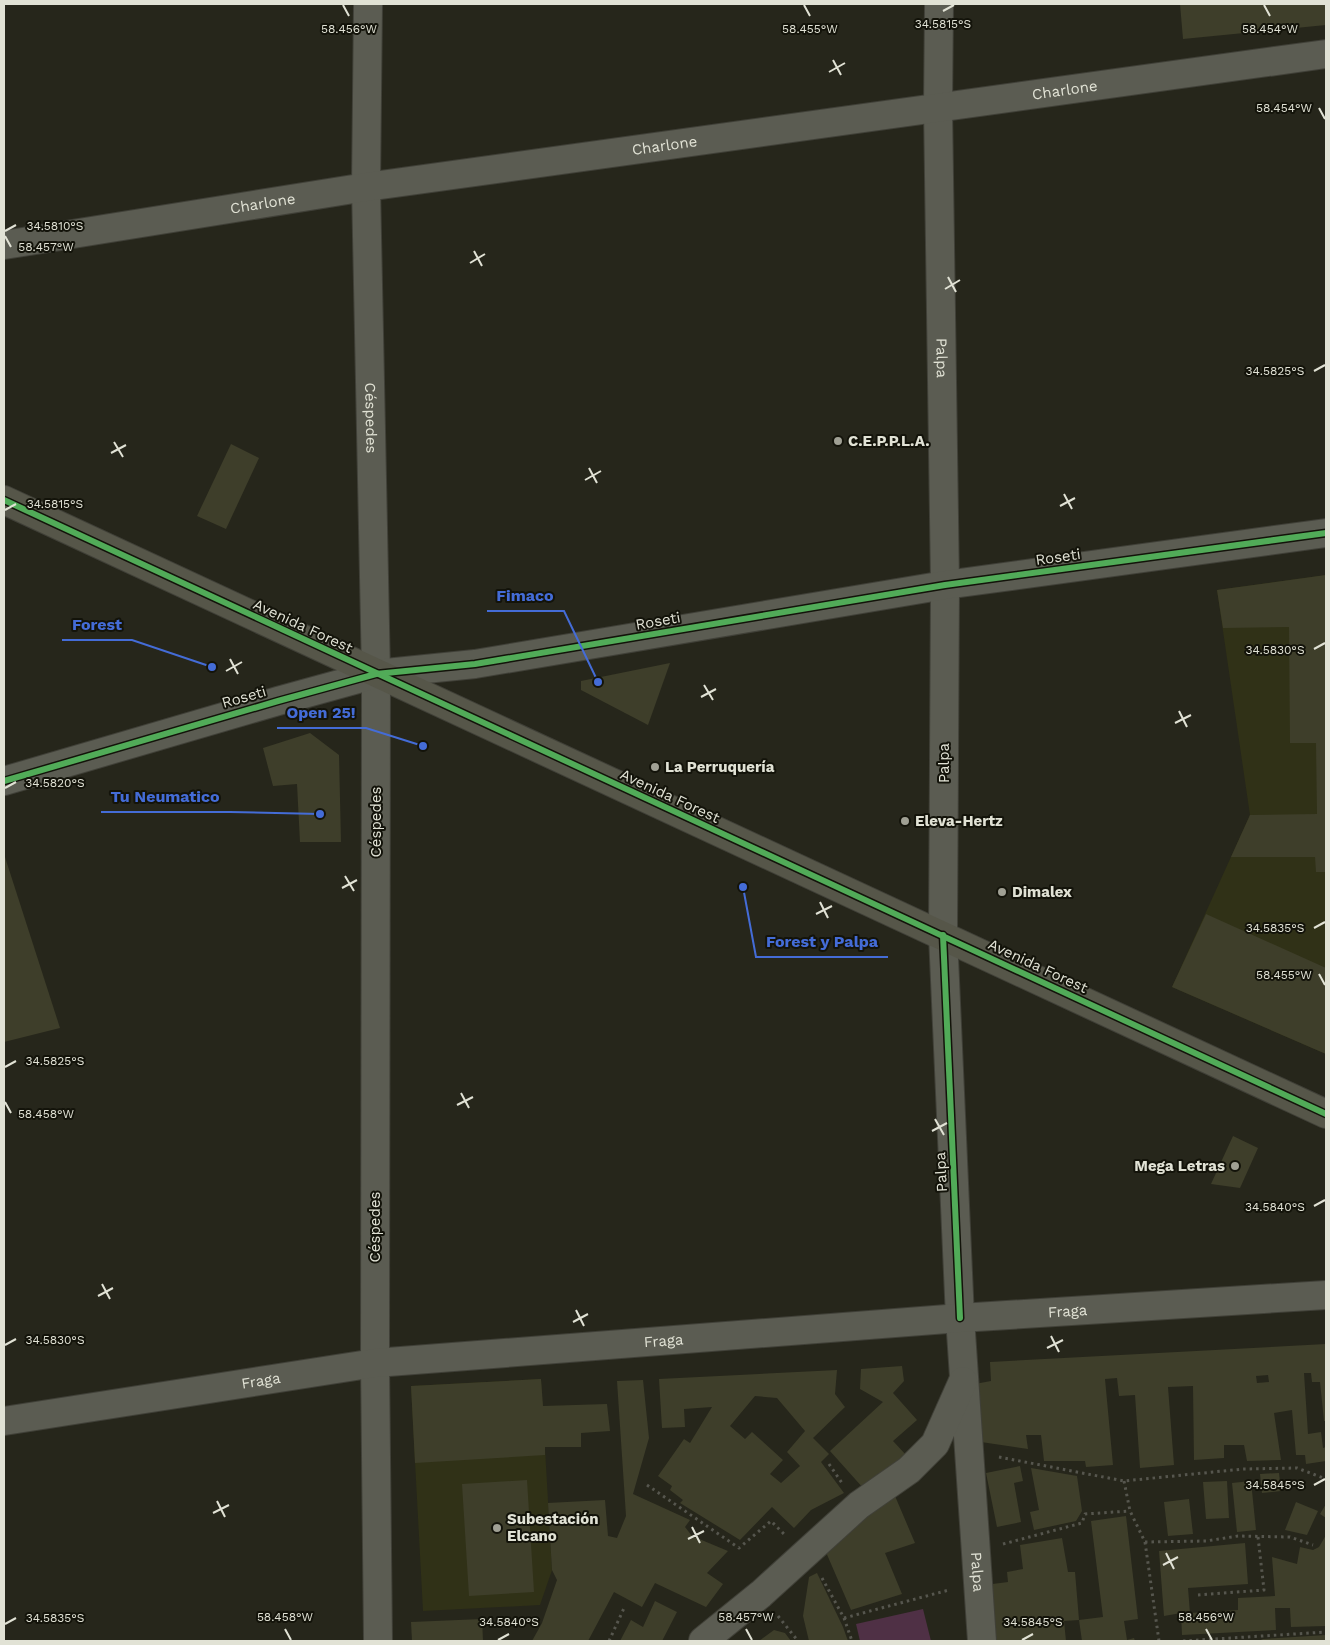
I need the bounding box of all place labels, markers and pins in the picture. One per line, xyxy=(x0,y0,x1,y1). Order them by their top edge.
place label: C.E.P.P.L.A. xyxy=(848,432,930,450)
marker: C.E.P.P.L.A. xyxy=(832,435,844,447)
callout: Fimaco xyxy=(487,580,564,611)
callout: Forest xyxy=(62,609,132,640)
callout: Open 25! xyxy=(277,697,366,728)
place label: La Perruquería xyxy=(665,758,775,776)
marker: La Perruquería xyxy=(649,761,661,773)
callout: Tu Neumatico xyxy=(101,781,230,812)
place label: Eleva-Hertz xyxy=(915,812,1003,830)
marker: Eleva-Hertz xyxy=(899,815,911,827)
place label: Dimalex xyxy=(1012,883,1072,901)
marker: Dimalex xyxy=(996,886,1008,898)
callout: Forest y Palpa xyxy=(756,926,888,957)
place label: Mega Letras xyxy=(1134,1157,1225,1175)
marker: Mega Letras xyxy=(1229,1160,1241,1172)
place label: Subestación Elcano xyxy=(507,1510,598,1545)
marker: Subestación Elcano xyxy=(491,1522,503,1534)

